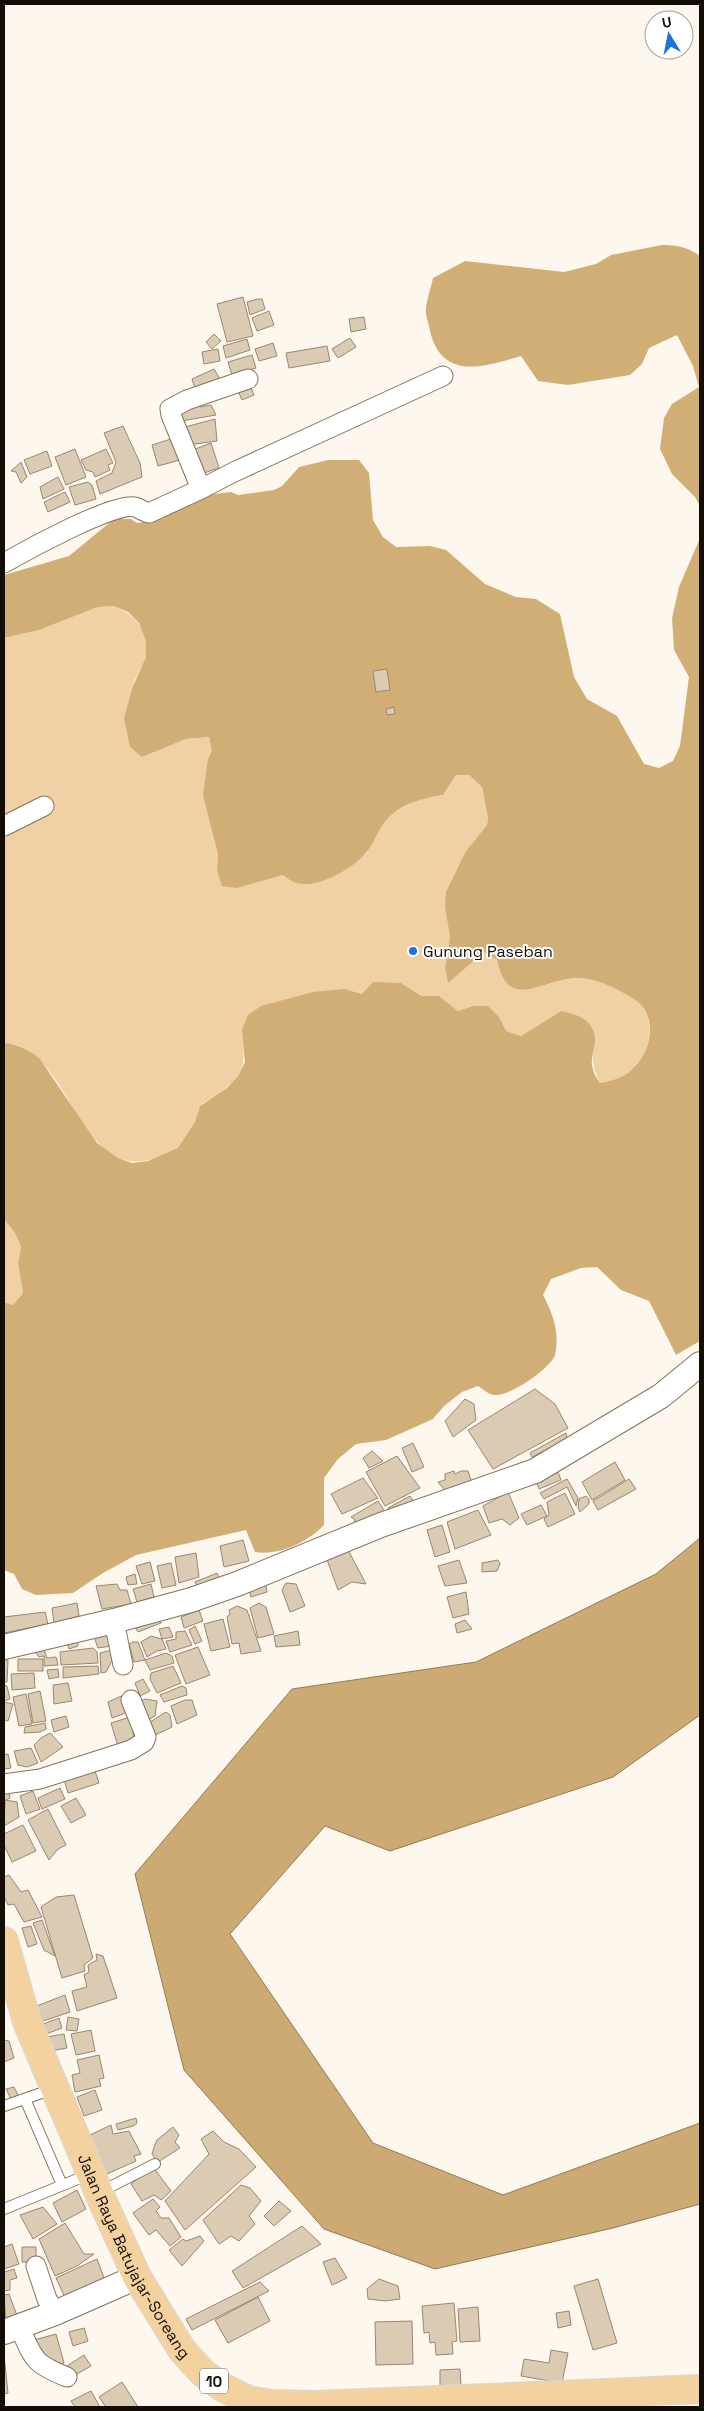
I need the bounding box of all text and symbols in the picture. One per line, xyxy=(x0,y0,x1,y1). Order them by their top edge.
north arrow xyxy=(644,10,694,60)
text: U xyxy=(661,13,673,32)
place label: Gunung Paseban xyxy=(423,941,553,962)
marker: Gunung Paseban xyxy=(407,945,419,957)
street label: Jalan Raya Batujajar-Soreang xyxy=(73,2151,195,2363)
road number: 10 xyxy=(200,2368,228,2394)

